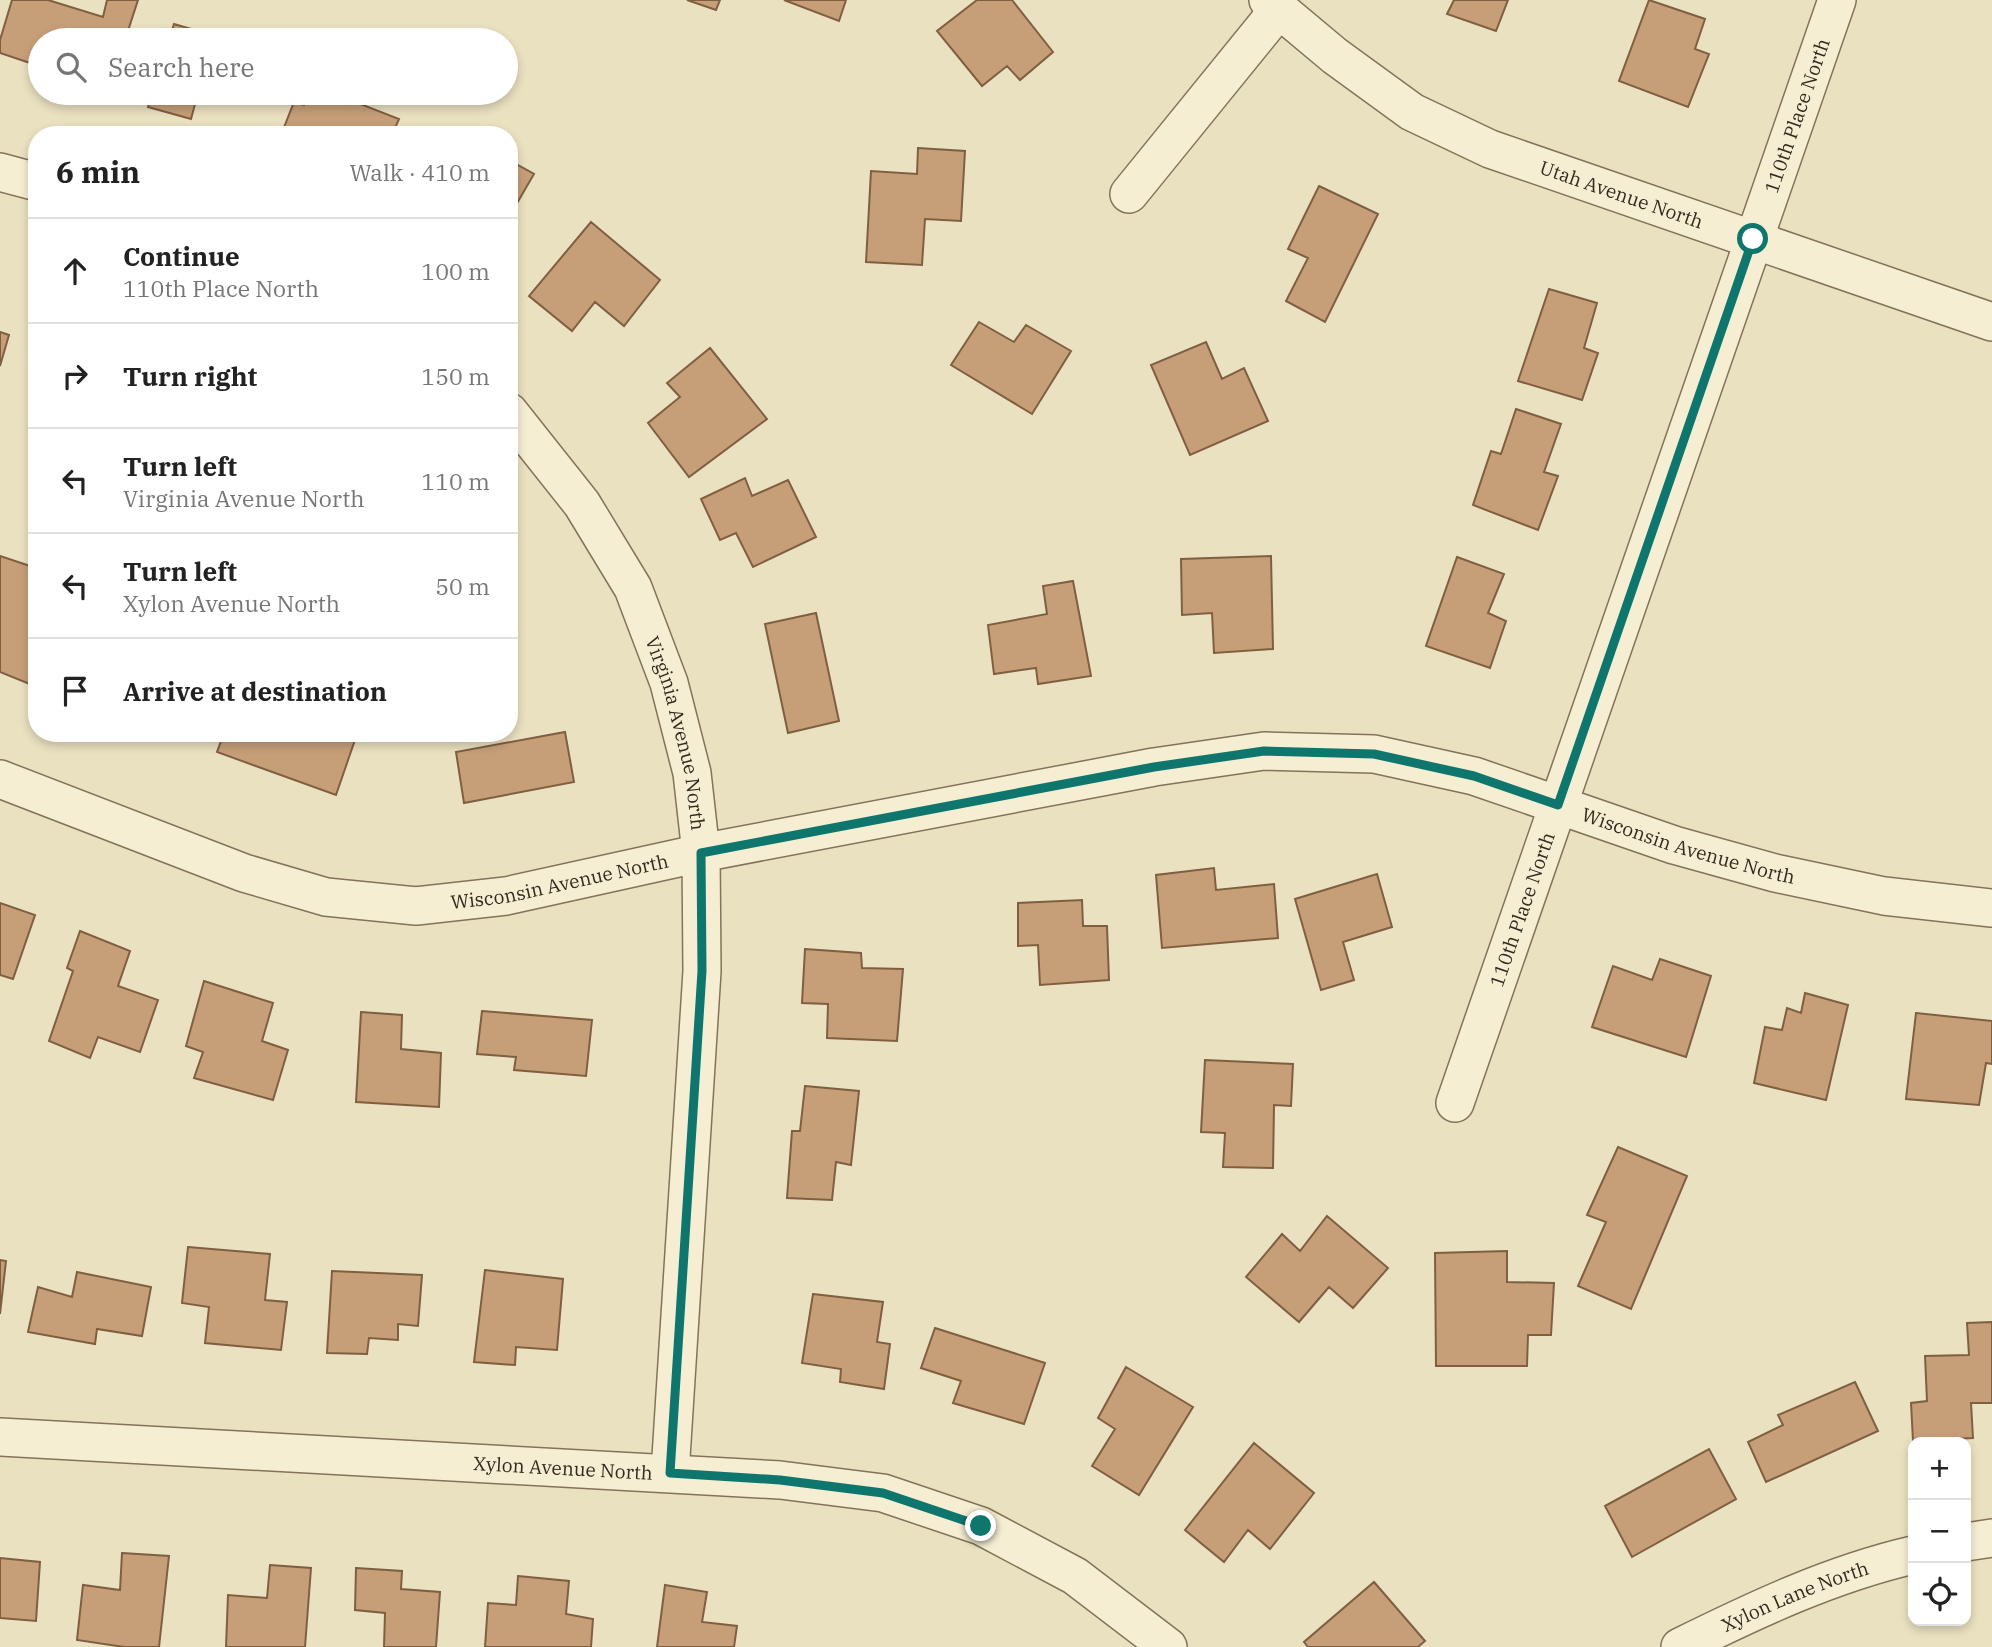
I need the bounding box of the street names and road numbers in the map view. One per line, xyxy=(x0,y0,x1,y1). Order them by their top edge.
street label: 110th Place North xyxy=(1759,35,1835,196)
street label: Utah Avenue North xyxy=(1537,155,1707,234)
street label: Virginia Avenue North xyxy=(640,633,710,832)
street label: Wisconsin Avenue North xyxy=(1579,802,1797,889)
street label: 110th Place North xyxy=(1484,829,1560,990)
street label: Wisconsin Avenue North xyxy=(449,849,671,914)
street label: Xylon Avenue North xyxy=(473,1451,654,1485)
street label: Xylon Lane North xyxy=(1718,1556,1872,1637)

